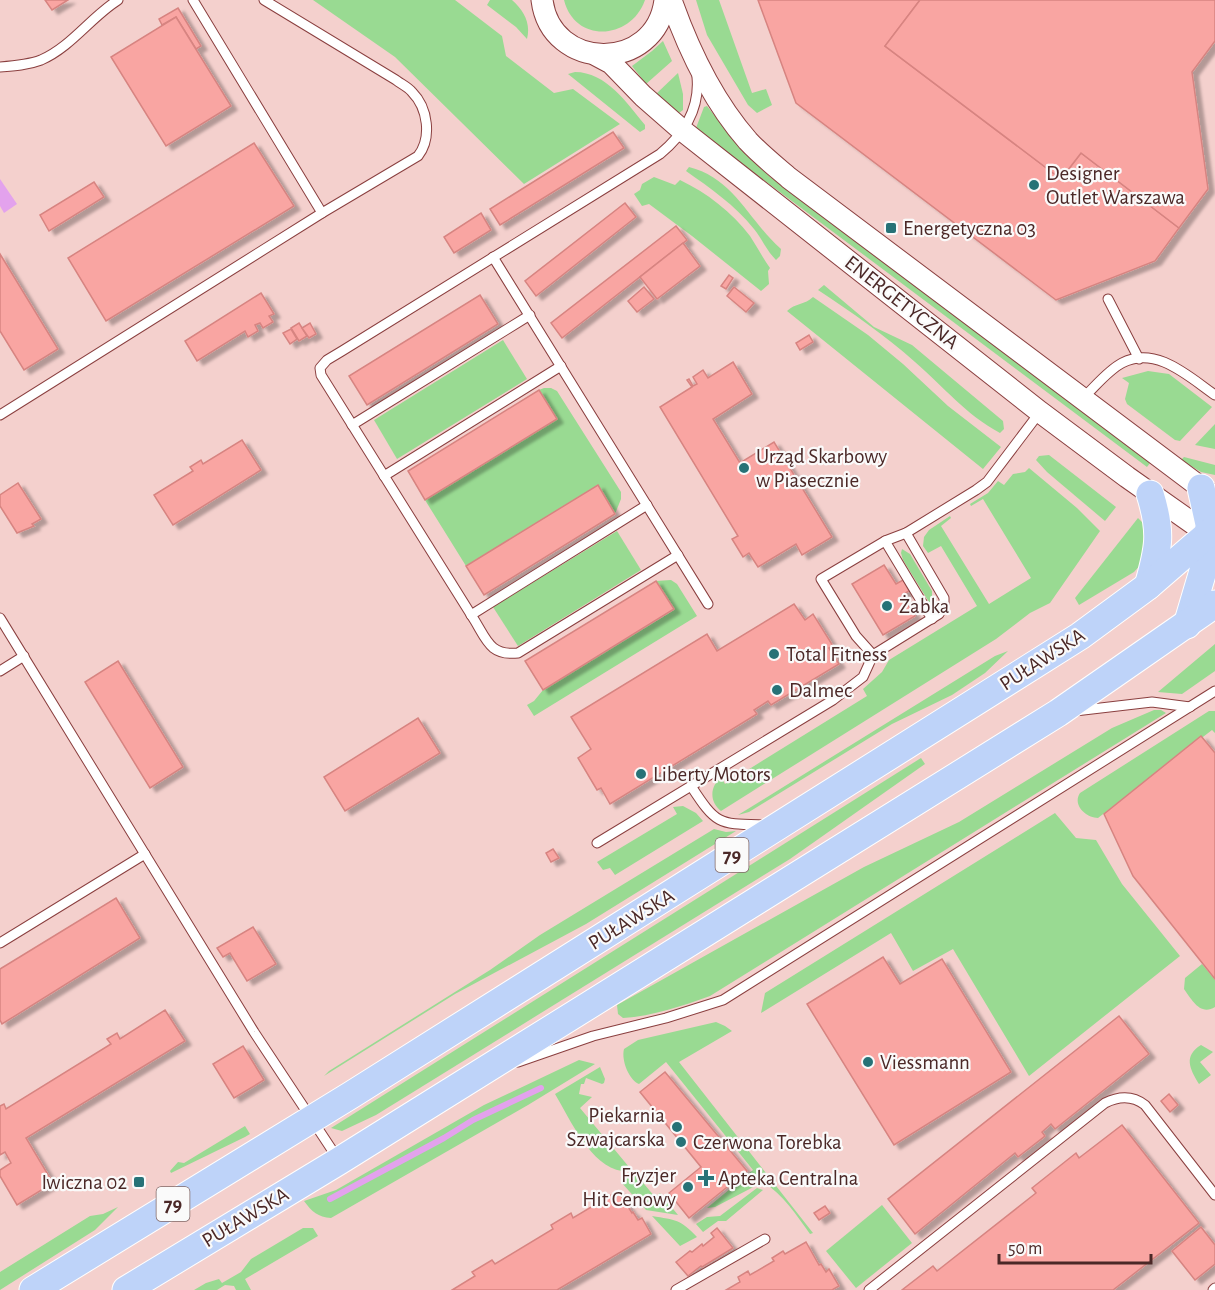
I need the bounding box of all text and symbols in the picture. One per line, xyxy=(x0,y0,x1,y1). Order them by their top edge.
place label: Designer Outlet Warszawa xyxy=(1046,163,1185,208)
marker: Designer Outlet Warszawa xyxy=(1027,178,1041,192)
place label: Energetyczna 03 xyxy=(903,218,1036,239)
marker: Energetyczna 03 xyxy=(884,221,898,235)
street label: ENERGETYCZNA xyxy=(841,252,962,353)
place label: Urząd Skarbowy w Piasecznie xyxy=(756,446,887,491)
marker: Urząd Skarbowy w Piasecznie xyxy=(737,461,751,475)
place label: Żabka xyxy=(899,595,950,617)
marker: Żabka xyxy=(880,599,894,613)
street label: PUŁAWSKA xyxy=(996,624,1089,695)
place label: Total Fitness xyxy=(786,644,887,665)
marker: Total Fitness xyxy=(767,647,781,661)
place label: Dalmec xyxy=(789,680,852,701)
marker: Dalmec xyxy=(770,683,784,697)
place label: Liberty Motors xyxy=(653,764,771,785)
marker: Liberty Motors xyxy=(634,767,648,781)
road number: 79 xyxy=(716,838,748,872)
street label: PUŁAWSKA xyxy=(585,885,678,954)
place label: Viessmann xyxy=(880,1052,970,1073)
marker: Viessmann xyxy=(861,1055,875,1069)
place label: Piekarnia Szwajcarska xyxy=(567,1105,665,1150)
marker: Piekarnia Szwajcarska xyxy=(670,1120,684,1134)
place label: Czerwona Torebka xyxy=(693,1132,842,1153)
marker: Czerwona Torebka xyxy=(674,1135,688,1149)
place label: Fryzjer Hit Cenowy xyxy=(582,1165,676,1210)
place label: Apteka Centralna xyxy=(718,1168,859,1189)
marker: Apteka Centralna xyxy=(699,1171,713,1185)
place label: Iwiczna 02 xyxy=(41,1172,127,1193)
marker: Iwiczna 02 xyxy=(132,1175,146,1189)
marker: Fryzjer Hit Cenowy xyxy=(681,1180,695,1194)
street label: PUŁAWSKA xyxy=(198,1184,292,1251)
road number: 79 xyxy=(156,1187,190,1221)
scale bar xyxy=(999,1227,1150,1265)
text: 50 m xyxy=(1008,1240,1042,1258)

